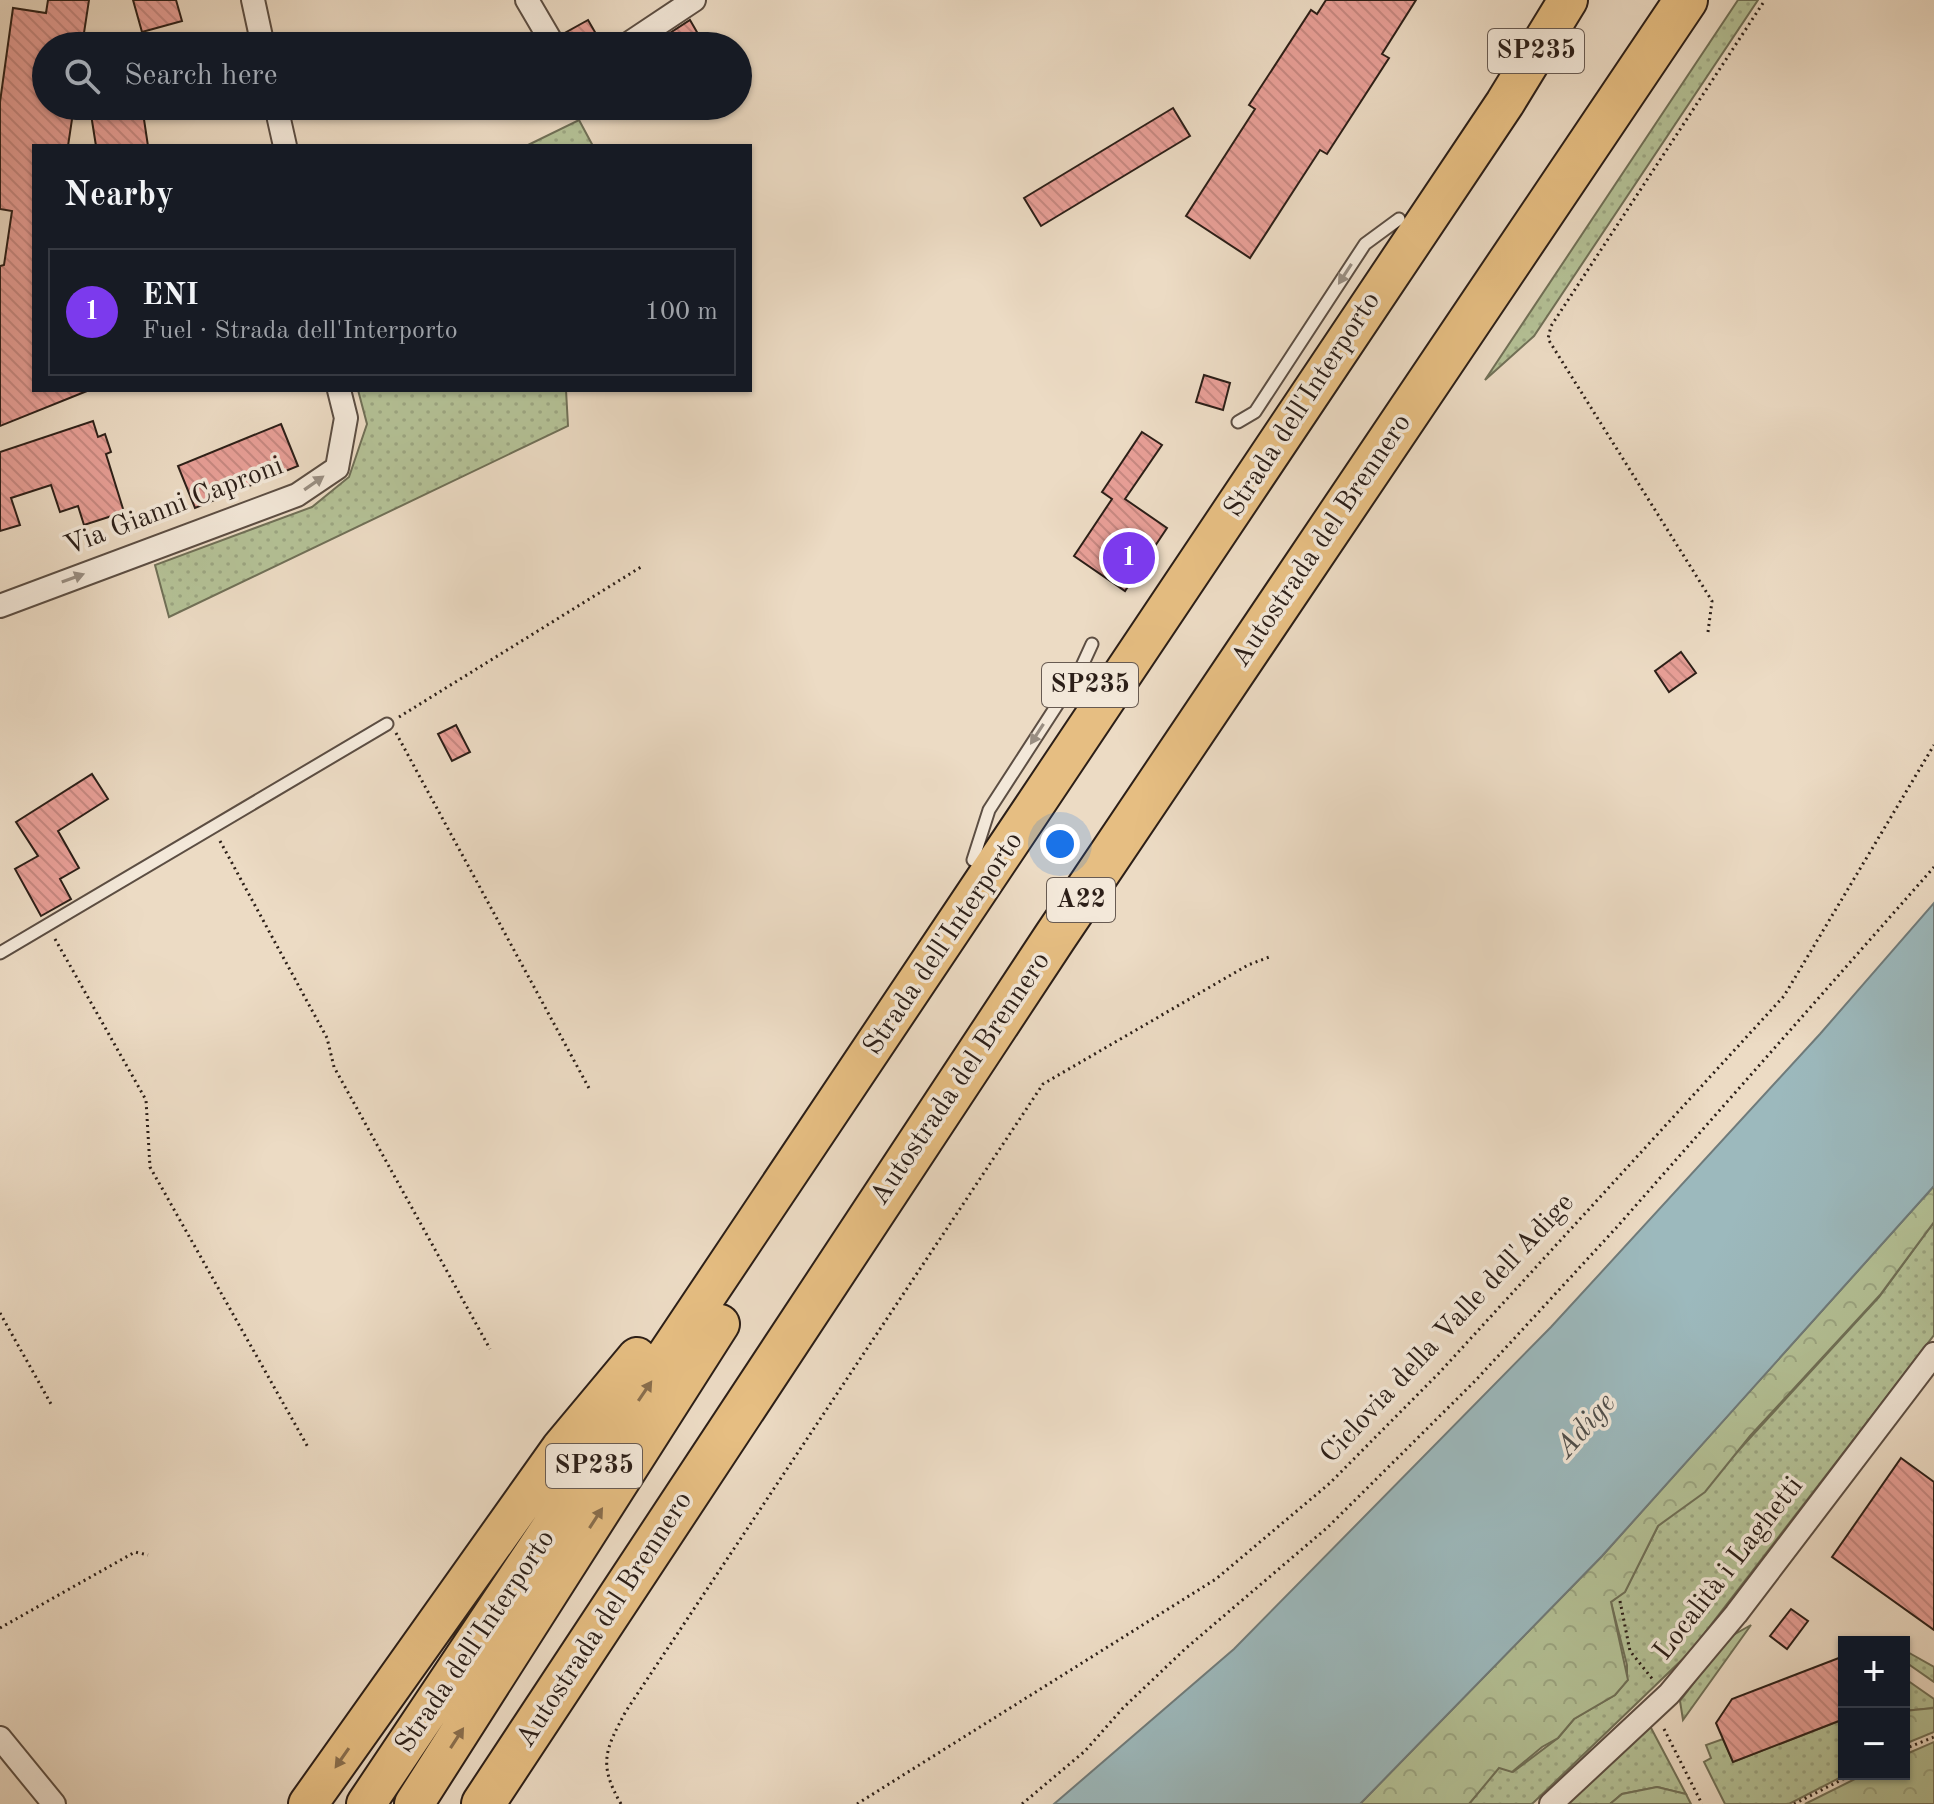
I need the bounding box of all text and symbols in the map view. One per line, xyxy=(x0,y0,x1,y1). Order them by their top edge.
road number: SP235 xyxy=(1488,29,1584,73)
search box xyxy=(32,32,752,120)
icon: search xyxy=(60,54,104,98)
text: Search here xyxy=(124,61,278,91)
text: Nearby xyxy=(64,179,174,213)
one-way arrow xyxy=(1338,263,1353,285)
text: ENI xyxy=(142,281,199,311)
street label: Strada dell'Interporto xyxy=(1220,288,1386,522)
text: 1 xyxy=(84,299,100,325)
text: 100 m xyxy=(645,299,718,325)
text: Fuel · Strada dell'Interporto xyxy=(142,318,458,344)
street label: Autostrada del Brennero xyxy=(1227,409,1417,673)
street label: Via Gianni Caproni xyxy=(61,452,287,562)
one-way arrow xyxy=(304,476,325,491)
pin: 1 xyxy=(1103,528,1155,588)
one-way arrow xyxy=(61,572,85,584)
road number: SP235 xyxy=(1042,663,1138,707)
one-way arrow xyxy=(1030,724,1045,745)
your location xyxy=(1040,824,1080,864)
street label: Strada dell'Interporto xyxy=(859,828,1029,1060)
road number: A22 xyxy=(1047,878,1115,922)
street label: Autostrada del Brennero xyxy=(866,947,1056,1211)
street label: Ciclovia della Valle dell'Adige xyxy=(1316,1189,1580,1469)
one-way arrow xyxy=(637,1381,652,1402)
water label: Adige xyxy=(1549,1388,1622,1465)
road number: SP235 xyxy=(546,1444,642,1488)
street label: Località i Laghetti xyxy=(1649,1472,1809,1666)
street label: Autostrada del Brennero xyxy=(512,1487,698,1753)
one-way arrow xyxy=(589,1508,604,1529)
street label: Strada dell'Interporto xyxy=(391,1526,561,1758)
map controls xyxy=(1838,1636,1910,1780)
button: + xyxy=(1838,1636,1910,1708)
button: − xyxy=(1838,1708,1910,1780)
one-way arrow xyxy=(449,1727,464,1748)
one-way arrow xyxy=(335,1748,350,1769)

